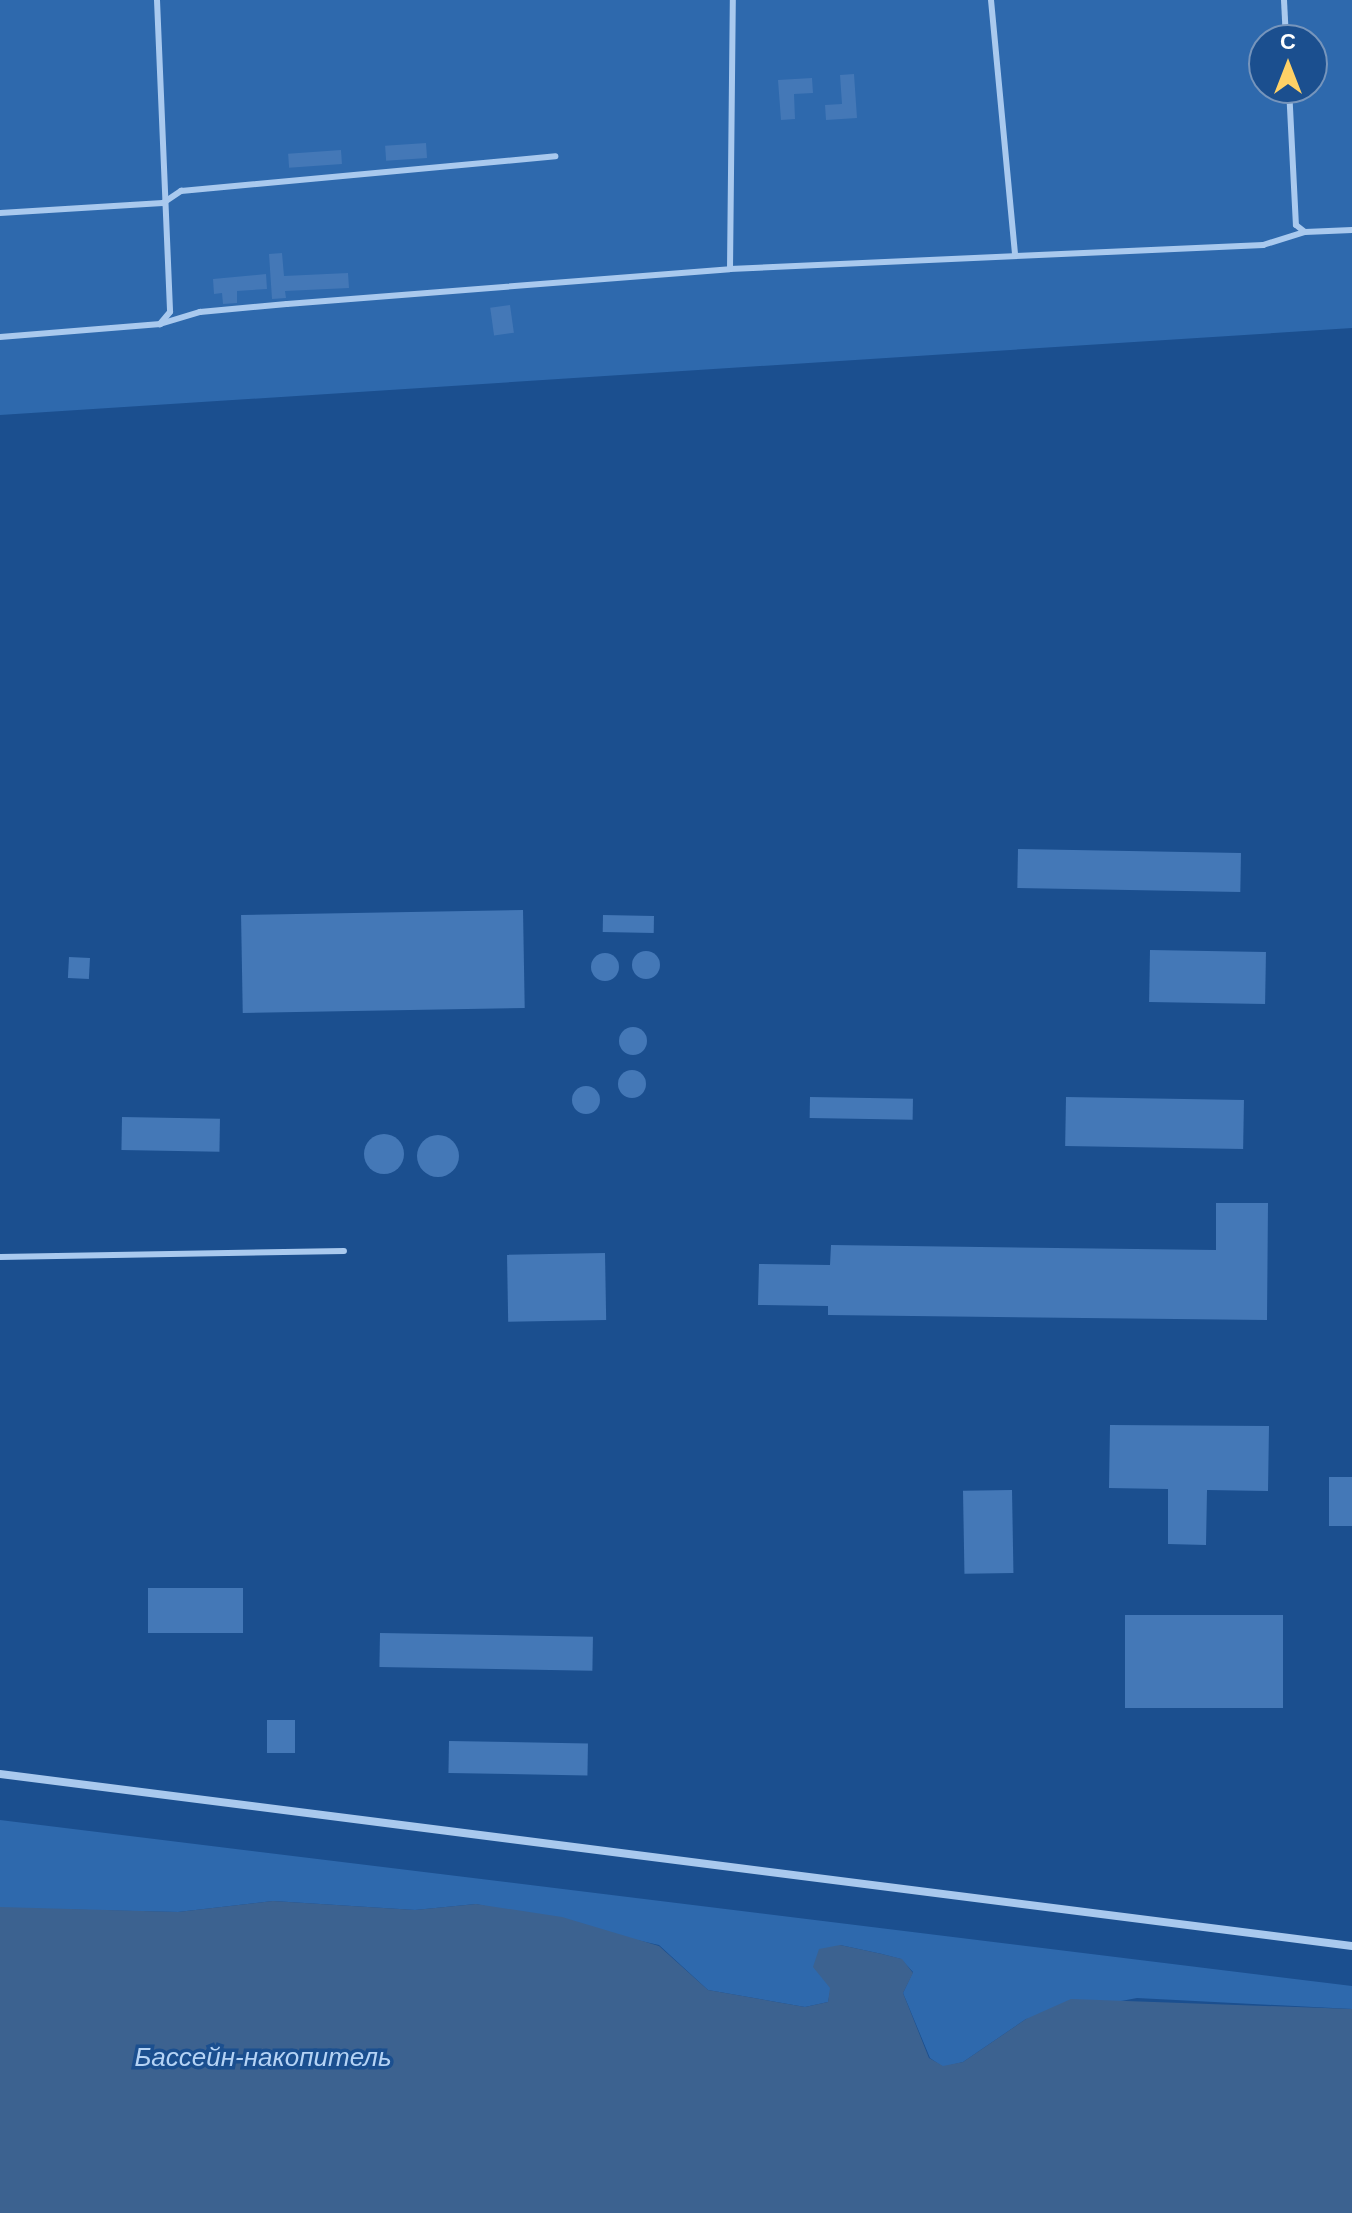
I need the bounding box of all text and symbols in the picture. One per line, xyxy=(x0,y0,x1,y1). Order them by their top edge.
north arrow xyxy=(1248,24,1328,104)
text: С xyxy=(1280,29,1296,54)
water label: Бассейн-накопитель xyxy=(134,2042,392,2074)

